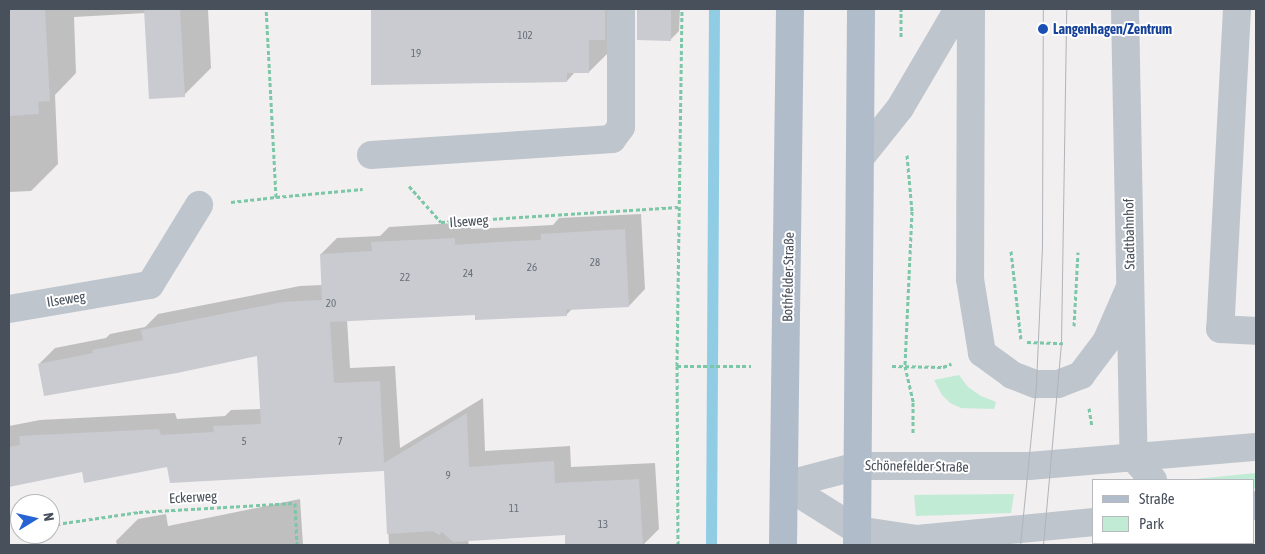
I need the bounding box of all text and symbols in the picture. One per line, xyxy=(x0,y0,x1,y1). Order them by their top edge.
place label: Langenhagen/Zentrum xyxy=(1053,21,1172,37)
marker: Langenhagen/Zentrum xyxy=(1037,23,1049,35)
house number: 102 xyxy=(517,28,533,42)
house number: 19 xyxy=(411,46,421,60)
street label: Stadtbahnhof xyxy=(1120,198,1138,270)
street label: Ilseweg xyxy=(449,211,489,231)
street label: Bothfelder Straße xyxy=(779,232,797,322)
house number: 28 xyxy=(590,255,600,269)
house number: 26 xyxy=(527,260,537,274)
house number: 24 xyxy=(463,266,473,280)
house number: 22 xyxy=(400,270,410,284)
street label: Ilseweg xyxy=(45,288,87,310)
house number: 20 xyxy=(326,296,336,310)
house number: 5 xyxy=(241,434,247,448)
house number: 7 xyxy=(337,434,343,448)
street label: Schönefelder Straße xyxy=(865,457,969,475)
house number: 9 xyxy=(445,468,451,482)
legend xyxy=(1092,479,1255,544)
street label: Eckerweg xyxy=(169,487,217,507)
text: Straße xyxy=(1139,490,1175,507)
north arrow xyxy=(10,494,60,544)
house number: 11 xyxy=(509,501,519,515)
text: N xyxy=(40,511,57,522)
text: Park xyxy=(1139,515,1164,532)
house number: 13 xyxy=(598,517,608,531)

